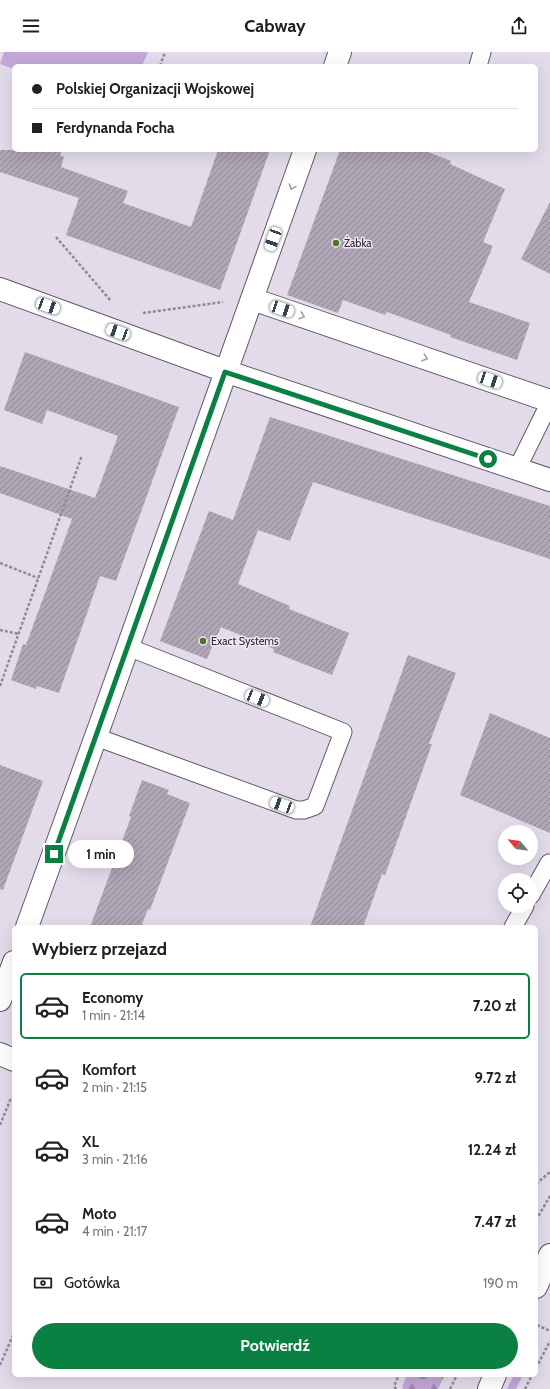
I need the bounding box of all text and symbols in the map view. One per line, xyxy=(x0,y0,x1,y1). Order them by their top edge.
icon: menu xyxy=(20,15,42,37)
text: Cabway xyxy=(244,15,306,37)
icon: share xyxy=(508,15,530,37)
text: Polskiej Organizacji Wojskowej xyxy=(56,80,254,98)
text: Ferdynanda Focha xyxy=(56,119,174,137)
one-way arrow xyxy=(288,183,296,190)
car xyxy=(263,226,283,252)
place label: Żabka xyxy=(344,236,372,250)
marker: Żabka xyxy=(331,238,341,248)
car xyxy=(35,296,61,316)
car xyxy=(269,299,295,319)
one-way arrow xyxy=(298,311,305,320)
car xyxy=(105,322,131,342)
one-way arrow xyxy=(421,353,428,362)
car xyxy=(477,370,503,390)
route start xyxy=(479,450,497,468)
place label: Exact Systems xyxy=(211,634,279,648)
marker: Exact Systems xyxy=(198,636,208,646)
car xyxy=(244,688,270,708)
car xyxy=(269,795,295,815)
north arrow xyxy=(498,825,538,865)
map controls xyxy=(498,825,538,913)
callout: 1 min xyxy=(68,840,134,868)
route end xyxy=(45,845,63,863)
text: 1 min xyxy=(86,846,116,862)
button: locate xyxy=(498,873,538,913)
text: Wybierz przejazd xyxy=(32,938,167,960)
icon: car xyxy=(34,988,70,1024)
text: Economy xyxy=(82,989,143,1007)
text: 7.20 zł xyxy=(473,997,516,1015)
text: 1 min · 21:14 xyxy=(82,1007,145,1023)
icon: car xyxy=(34,1060,70,1096)
text: Komfort xyxy=(82,1061,136,1079)
text: 9.72 zł xyxy=(475,1069,516,1087)
text: 2 min · 21:15 xyxy=(82,1079,147,1095)
icon: car xyxy=(34,1132,70,1168)
text: XL xyxy=(82,1133,99,1151)
text: 12.24 zł xyxy=(468,1141,516,1159)
text: 3 min · 21:16 xyxy=(82,1151,148,1167)
icon: car xyxy=(34,1204,70,1240)
text: Moto xyxy=(82,1205,116,1223)
text: 7.47 zł xyxy=(474,1213,516,1231)
text: 4 min · 21:17 xyxy=(82,1223,147,1239)
icon: cash xyxy=(32,1272,54,1294)
text: Gotówka xyxy=(64,1274,120,1292)
text: 190 m xyxy=(483,1275,518,1291)
button: Potwierdź xyxy=(32,1323,518,1369)

